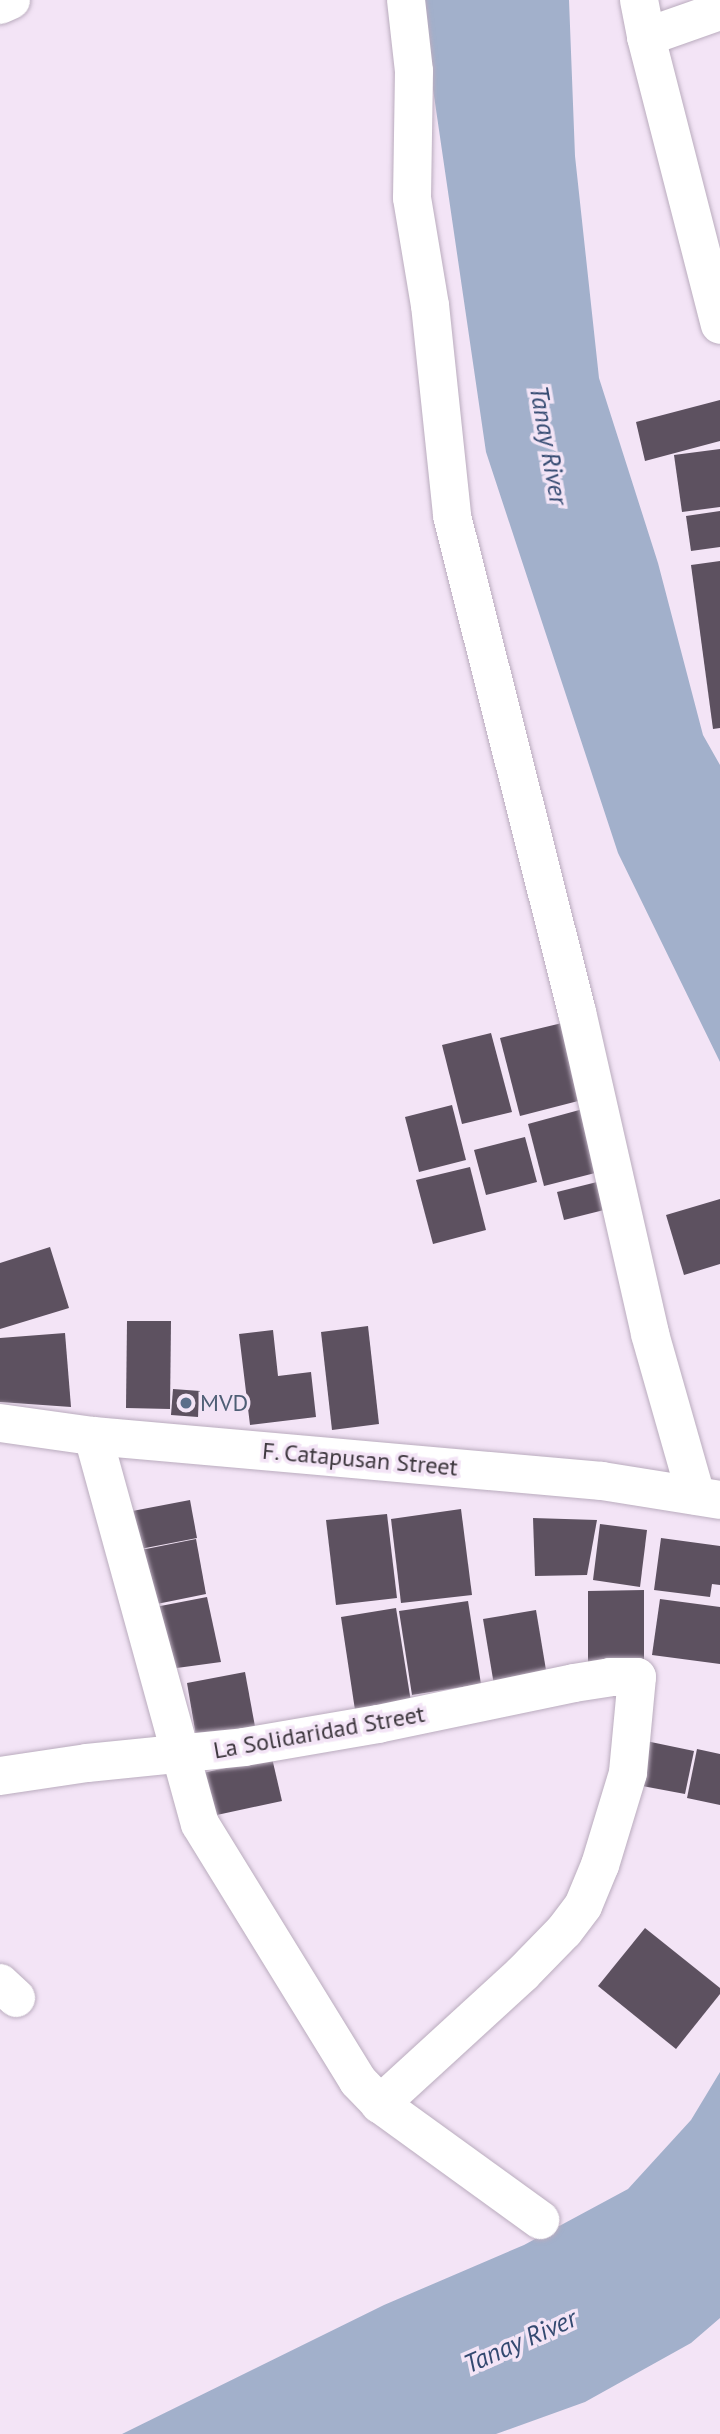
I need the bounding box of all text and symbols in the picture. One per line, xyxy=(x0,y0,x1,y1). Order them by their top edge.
water label: Tanay River xyxy=(523,383,575,507)
place label: MVD xyxy=(200,1389,248,1417)
marker: MVD xyxy=(178,1395,194,1411)
street label: F. Catapusan Street xyxy=(260,1436,460,1482)
street label: La Solidaridad Street xyxy=(211,1699,427,1765)
water label: Tanay River xyxy=(458,2302,582,2380)

